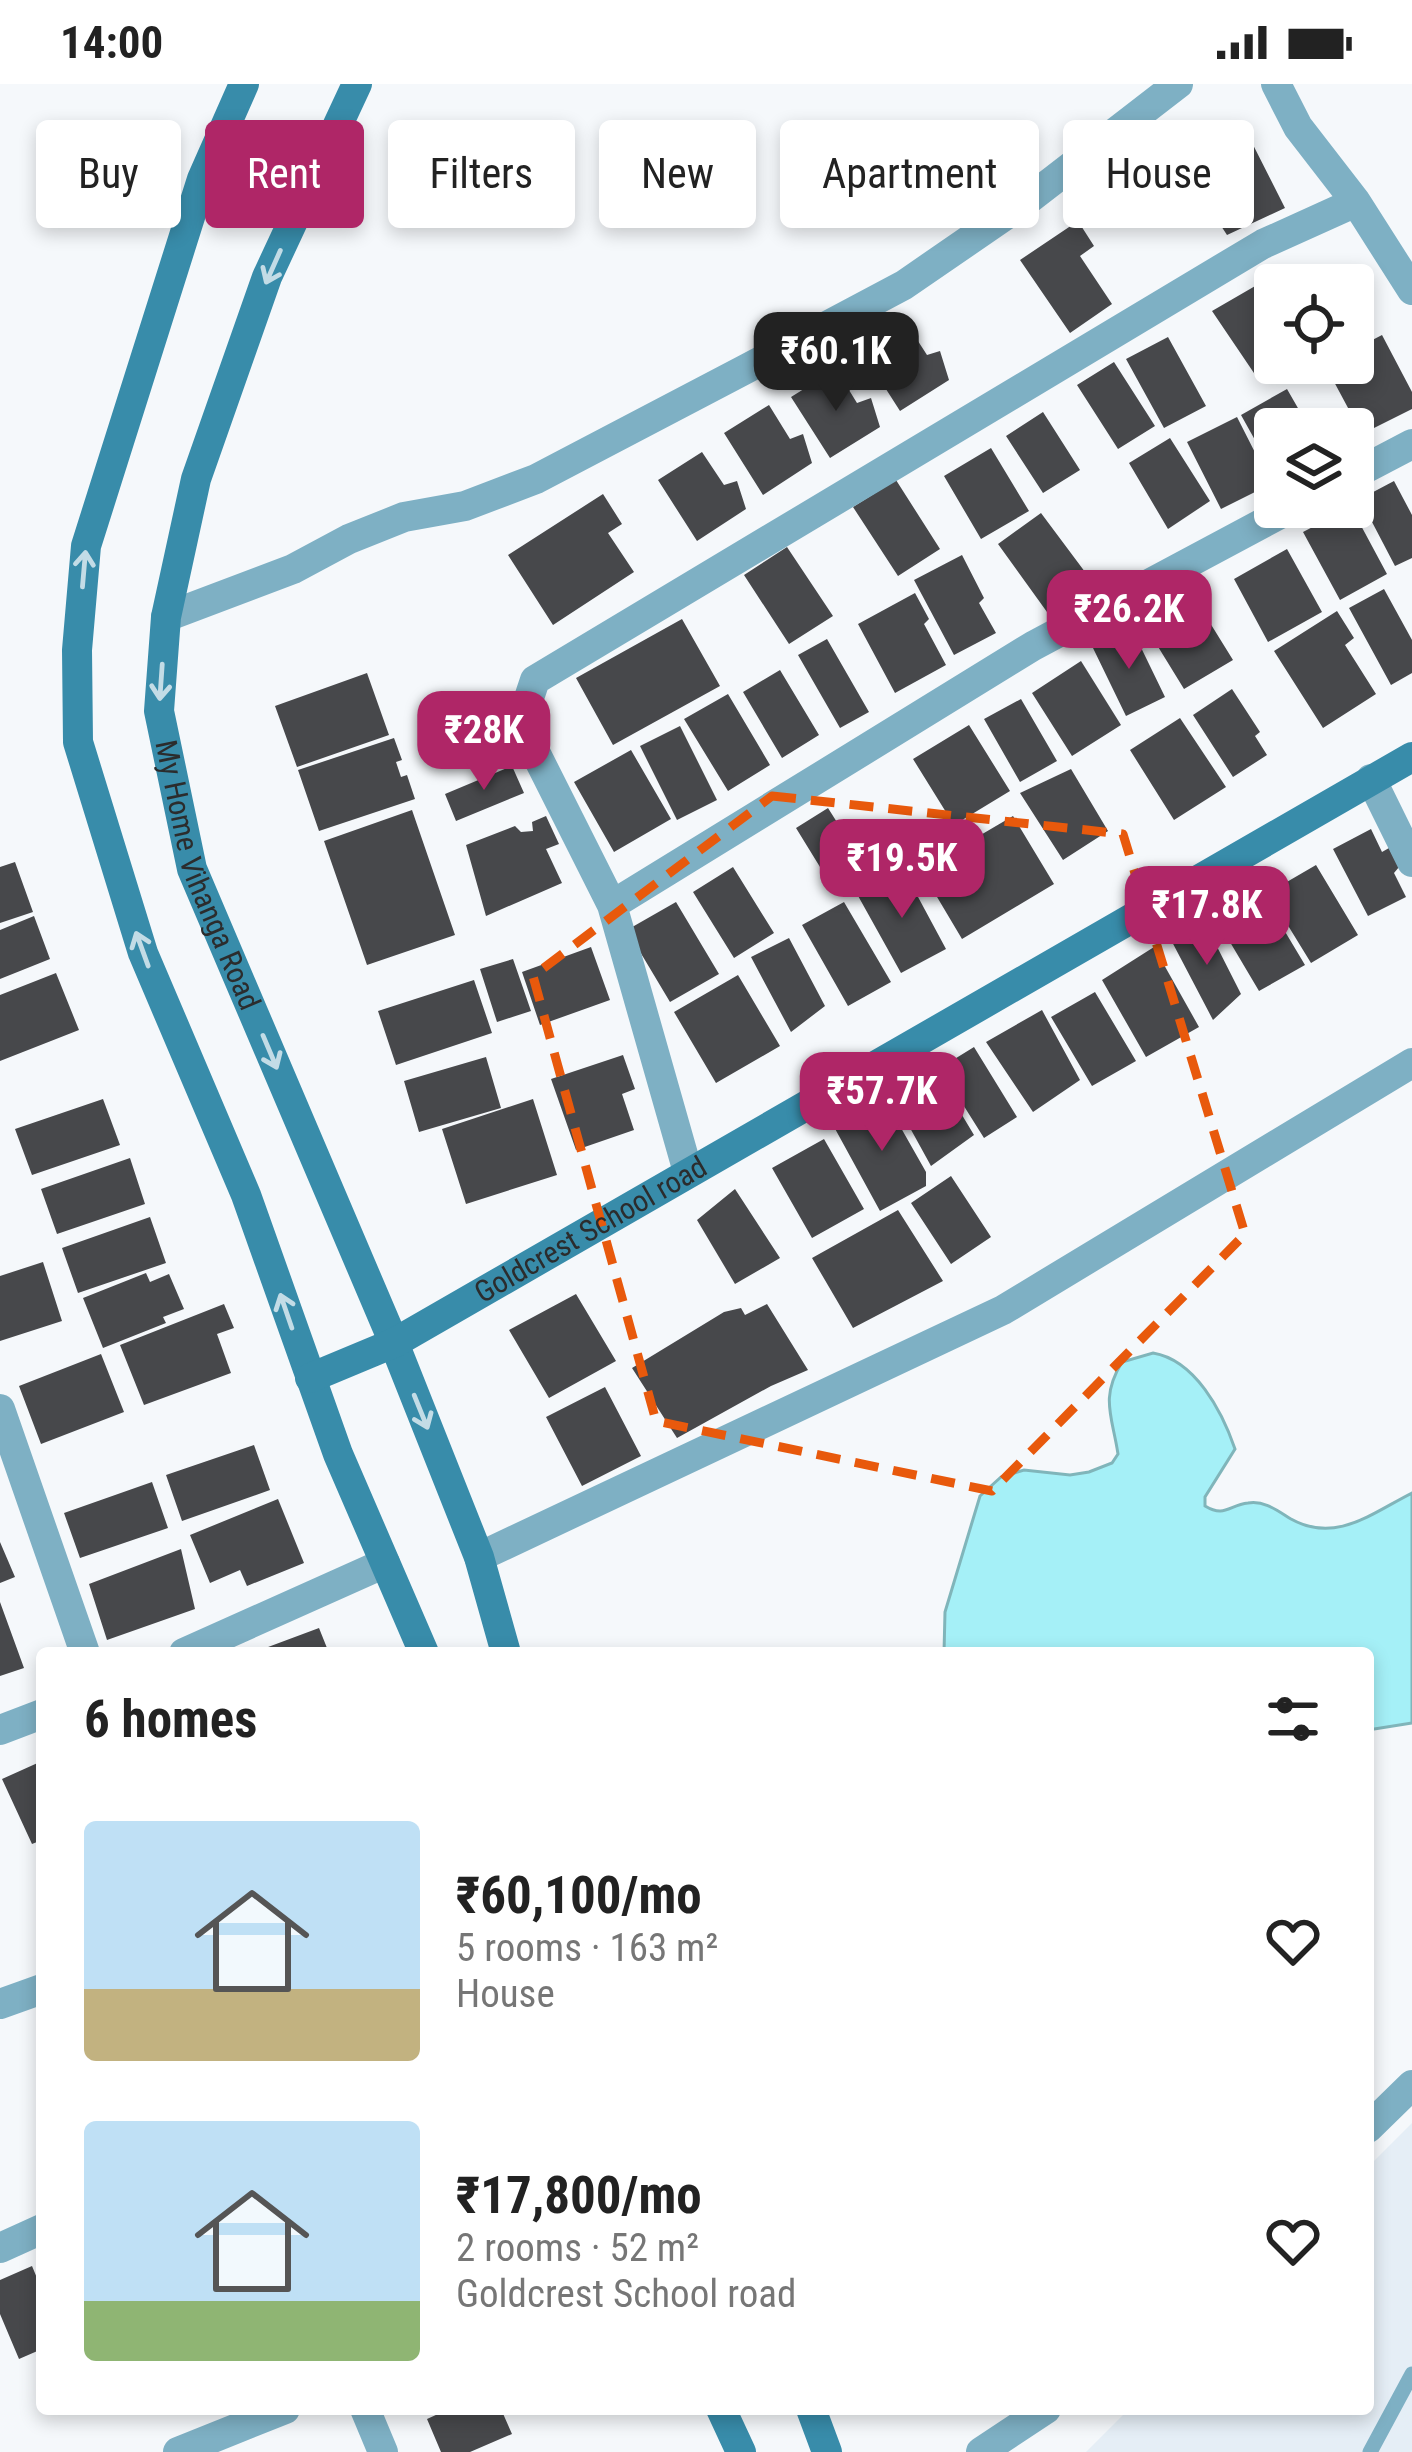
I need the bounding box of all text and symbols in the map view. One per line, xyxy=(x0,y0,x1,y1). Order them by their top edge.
text: 14:00 xyxy=(60,16,163,69)
chip: Buy xyxy=(36,120,181,228)
chip: Rent xyxy=(205,120,364,228)
chip: Filters xyxy=(388,120,575,228)
chip: New xyxy=(599,120,756,228)
chip: Apartment xyxy=(780,120,1039,228)
chip: House xyxy=(1063,120,1254,228)
one-way arrow xyxy=(260,248,282,284)
map controls xyxy=(1254,264,1374,528)
button: locate xyxy=(1254,264,1374,384)
pin: ₹60.1K xyxy=(738,312,934,414)
text: ₹60.1K xyxy=(781,328,891,374)
button: layers xyxy=(1254,408,1374,528)
one-way arrow xyxy=(73,550,96,589)
pin: ₹26.2K xyxy=(1031,570,1227,672)
text: ₹26.2K xyxy=(1074,586,1184,632)
one-way arrow xyxy=(150,662,173,701)
pin: ₹28K xyxy=(413,691,555,793)
text: ₹28K xyxy=(444,707,524,753)
street label: My Home Vihanga Road xyxy=(149,737,268,1015)
pin: ₹19.5K xyxy=(804,819,1000,921)
text: ₹19.5K xyxy=(847,835,957,881)
pin: ₹17.8K xyxy=(1109,866,1305,968)
text: ₹17.8K xyxy=(1152,882,1262,928)
one-way arrow xyxy=(130,931,151,968)
one-way arrow xyxy=(261,1033,282,1070)
pin: ₹57.7K xyxy=(784,1052,980,1154)
text: ₹57.7K xyxy=(827,1068,937,1114)
street label: Goldcrest School road xyxy=(468,1149,713,1310)
one-way arrow xyxy=(274,1293,296,1331)
one-way arrow xyxy=(412,1392,433,1429)
icon: filters xyxy=(1260,1686,1326,1752)
text: 6 homes xyxy=(84,1690,257,1749)
text: ₹60,100/mo xyxy=(456,1866,702,1925)
icon: home xyxy=(180,1869,324,2013)
icon: heart xyxy=(1260,1908,1326,1974)
text: 5 rooms · 163 m² xyxy=(456,1925,718,1971)
text: House xyxy=(456,1971,555,2017)
text: ₹17,800/mo xyxy=(456,2166,702,2225)
icon: home xyxy=(180,2169,324,2313)
icon: heart xyxy=(1260,2208,1326,2274)
text: 2 rooms · 52 m² xyxy=(456,2225,699,2271)
text: Goldcrest School road xyxy=(456,2271,796,2317)

